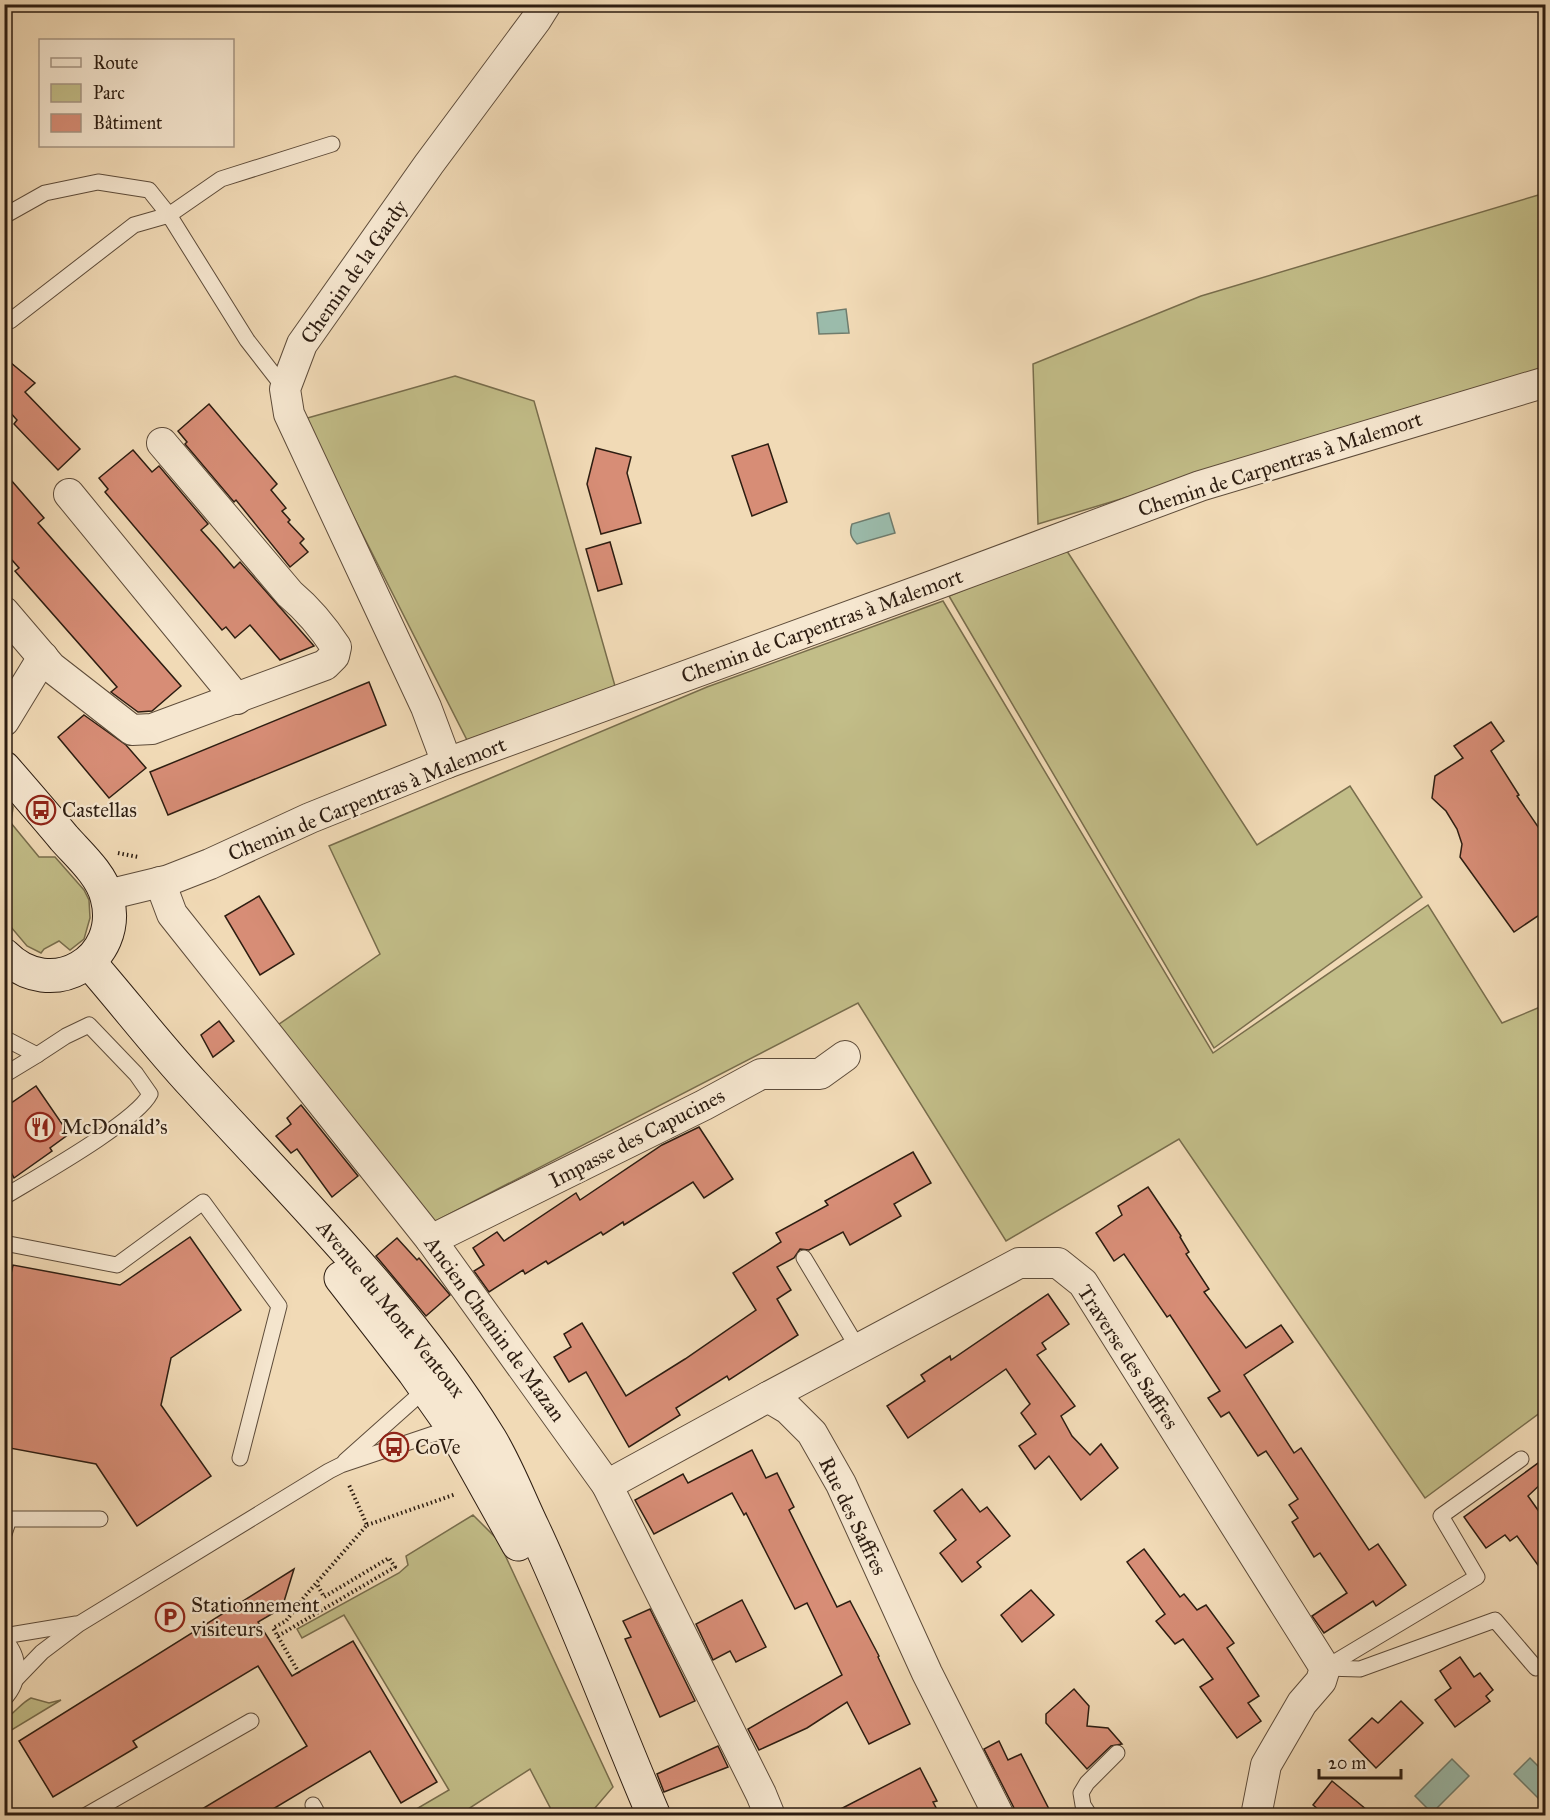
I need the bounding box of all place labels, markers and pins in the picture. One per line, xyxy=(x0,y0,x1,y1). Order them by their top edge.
bus stop icon: Castellas xyxy=(25,794,57,826)
place label: Castellas xyxy=(62,797,137,823)
restaurant icon: McDonald's xyxy=(24,1111,56,1143)
place label: McDonald's xyxy=(61,1114,168,1140)
bus stop icon: CoVe xyxy=(378,1431,410,1463)
place label: CoVe xyxy=(415,1434,461,1460)
place label: Stationnement visiteurs xyxy=(190,1592,320,1642)
parking icon: Stationnement visiteurs xyxy=(154,1601,186,1633)

